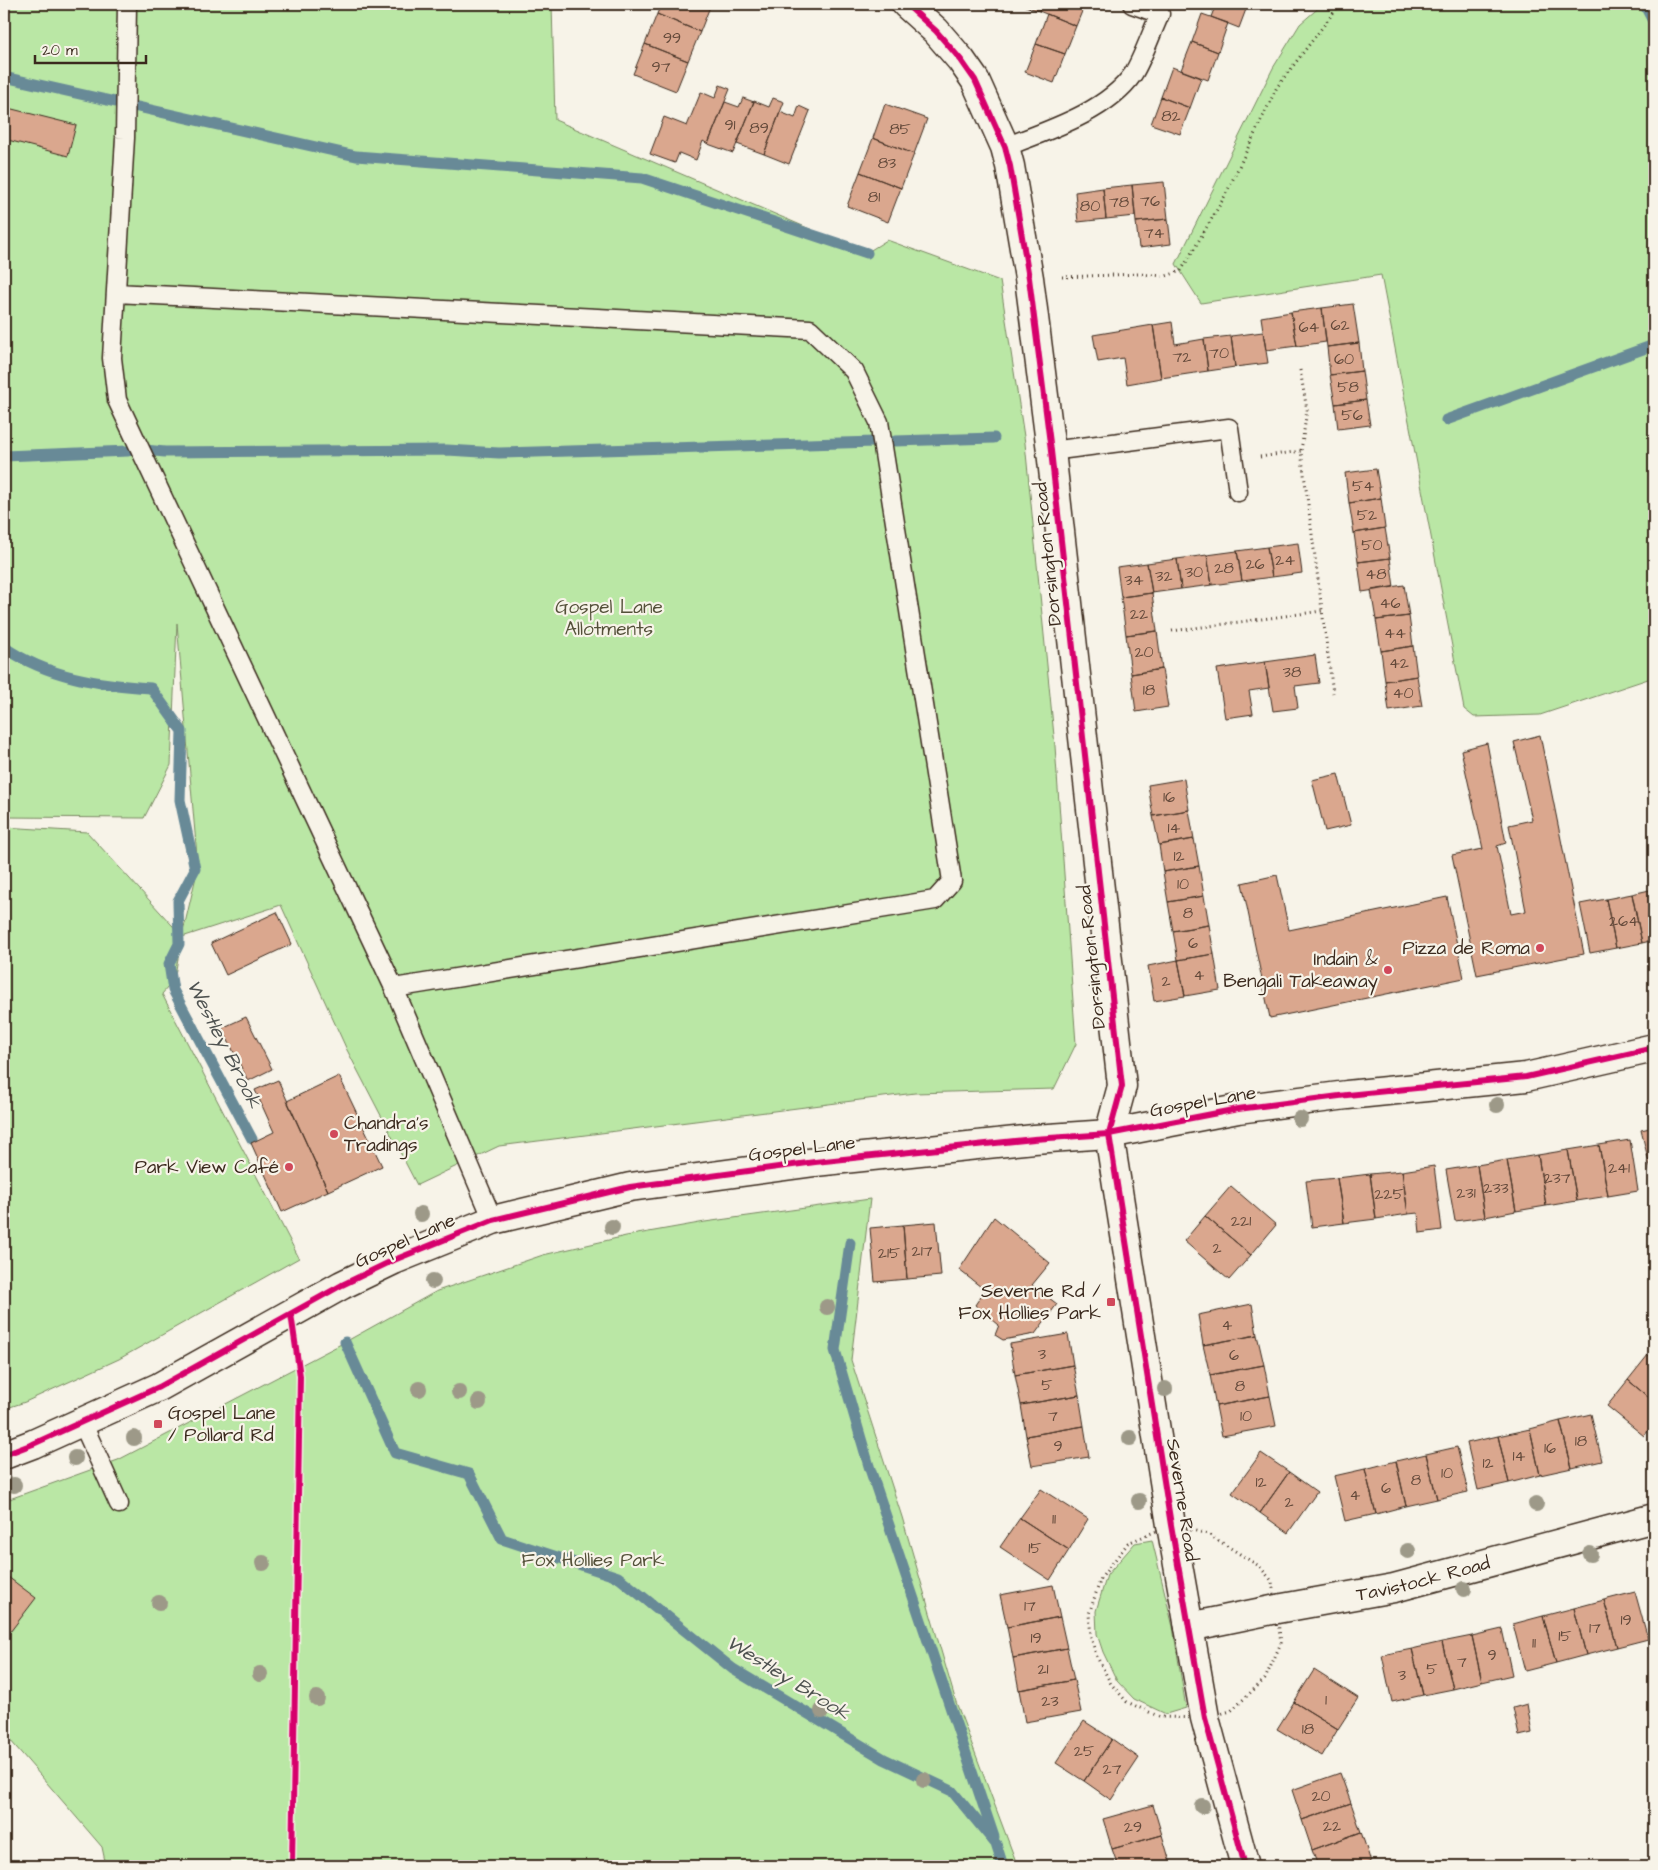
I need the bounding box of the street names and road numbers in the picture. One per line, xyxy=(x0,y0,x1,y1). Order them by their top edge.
street label: Dorsington Road xyxy=(1027,480,1070,627)
street label: Dorsington Road xyxy=(1071,883,1114,1030)
street label: Gospel Lane xyxy=(1148,1079,1258,1125)
street label: Gospel Lane xyxy=(747,1129,857,1169)
street label: Gospel Lane xyxy=(350,1207,460,1275)
street label: Severne Road xyxy=(1159,1437,1205,1564)
street label: Tavistock Road xyxy=(1354,1549,1493,1608)

